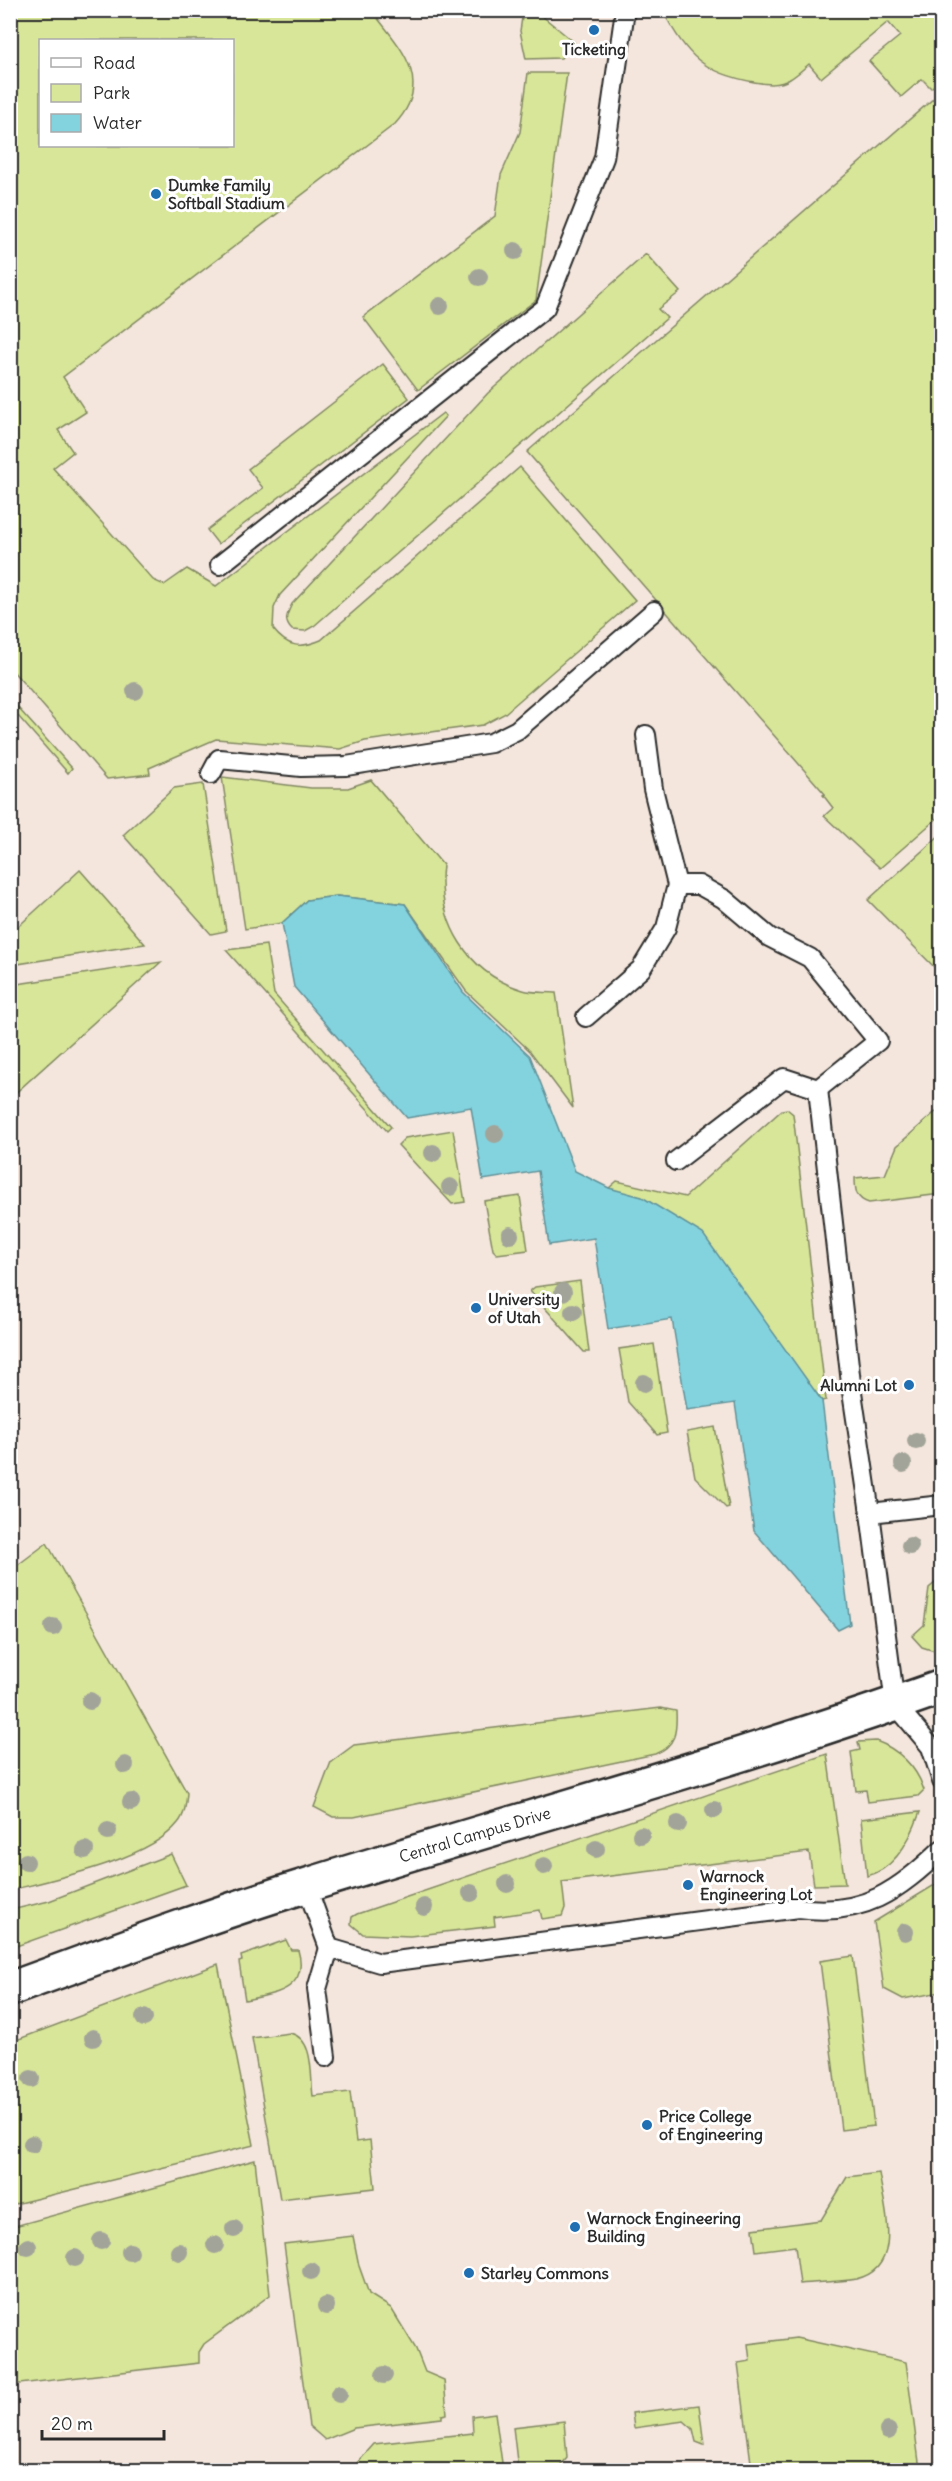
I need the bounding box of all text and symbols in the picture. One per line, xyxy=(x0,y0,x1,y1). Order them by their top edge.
marker: Ticketing xyxy=(587,23,601,37)
legend xyxy=(39,39,234,147)
place label: Ticketing xyxy=(562,39,626,60)
text: Road xyxy=(93,51,136,74)
text: Park xyxy=(93,81,130,104)
text: Water xyxy=(93,111,143,134)
place label: Dumke Family Softball Stadium xyxy=(168,175,285,213)
marker: Dumke Family Softball Stadium xyxy=(149,187,163,201)
place label: University of Utah xyxy=(488,1289,560,1327)
marker: University of Utah xyxy=(469,1301,483,1315)
place label: Alumni Lot xyxy=(820,1375,898,1395)
marker: Alumni Lot xyxy=(902,1378,916,1392)
street label: Central Campus Drive xyxy=(397,1802,553,1866)
place label: Warnock Engineering Lot xyxy=(700,1866,813,1905)
marker: Warnock Engineering Lot xyxy=(681,1878,695,1892)
place label: Price College of Engineering xyxy=(659,2106,763,2145)
marker: Price College of Engineering xyxy=(640,2118,654,2132)
place label: Warnock Engineering Building xyxy=(587,2208,741,2247)
marker: Warnock Engineering Building xyxy=(568,2220,582,2234)
place label: Starley Commons xyxy=(481,2263,609,2284)
marker: Starley Commons xyxy=(462,2266,476,2280)
scale bar xyxy=(42,2403,164,2441)
text: 20 m xyxy=(51,2412,93,2435)

